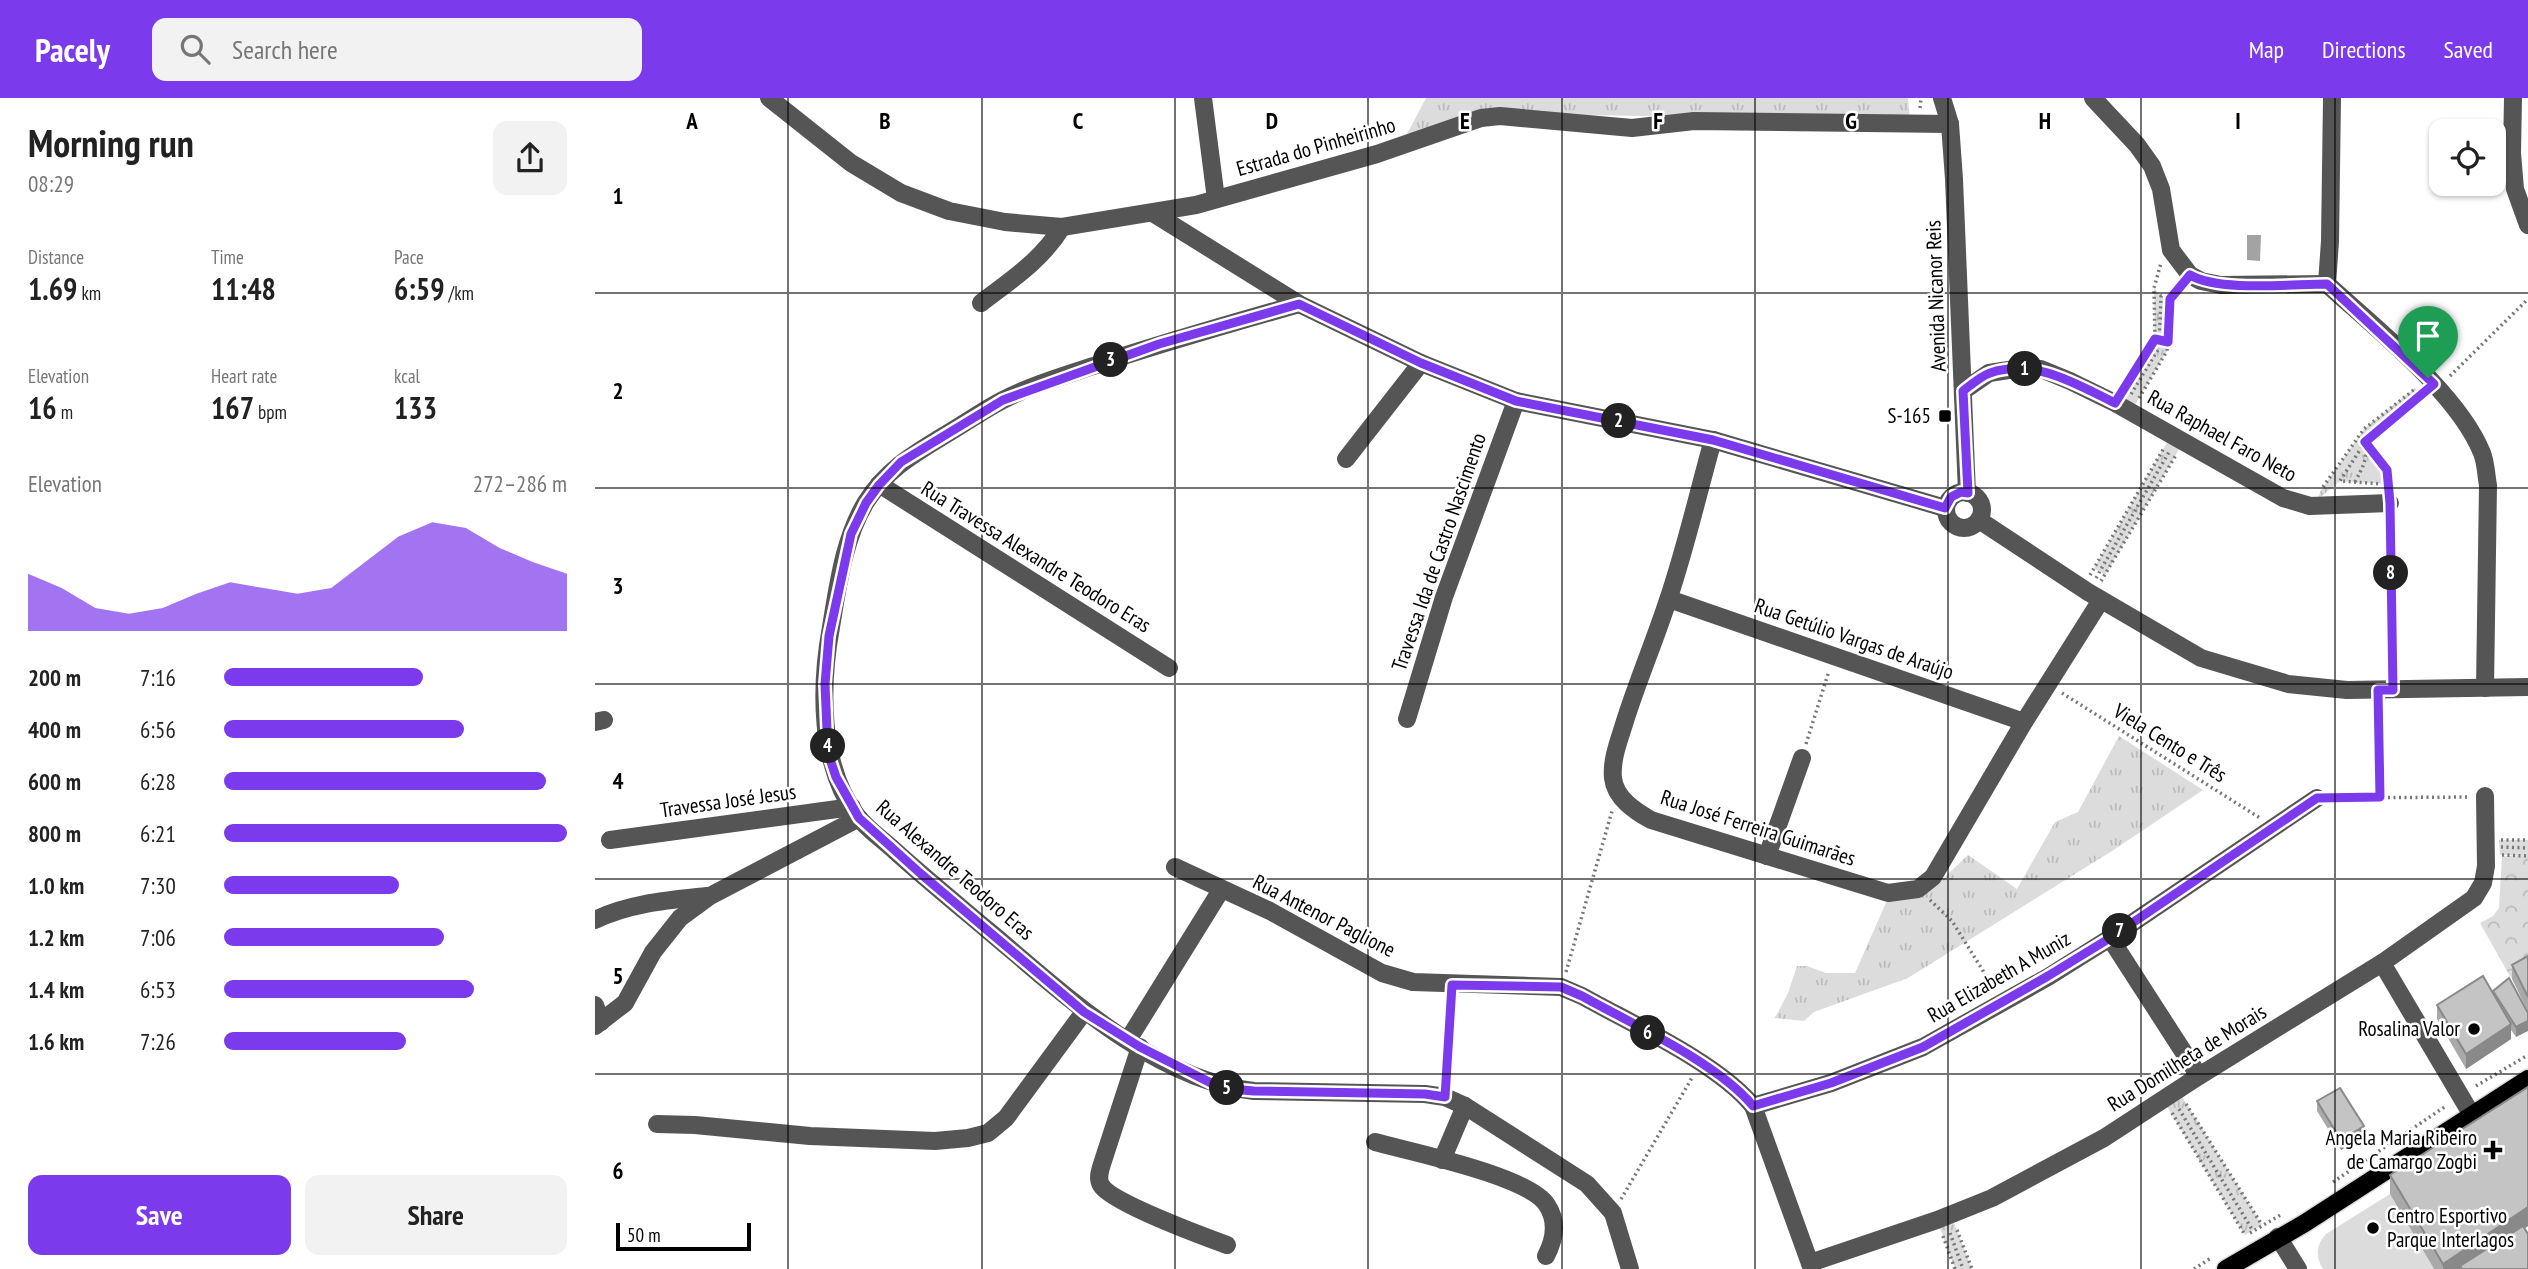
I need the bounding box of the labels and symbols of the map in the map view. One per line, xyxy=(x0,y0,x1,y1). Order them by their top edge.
text: A xyxy=(685,106,698,135)
text: B xyxy=(879,106,891,135)
text: C xyxy=(1073,106,1084,135)
text: D xyxy=(1266,106,1278,135)
text: E xyxy=(1460,106,1470,135)
text: F xyxy=(1653,106,1663,135)
text: G xyxy=(1845,106,1857,135)
text: H xyxy=(2039,106,2051,135)
text: I xyxy=(2235,106,2241,135)
street label: Estrada do Pinheirinho xyxy=(1233,111,1398,182)
text: 1 xyxy=(613,181,624,210)
street label: Avenida Nicanor Reis xyxy=(1919,220,1952,372)
pin xyxy=(2398,306,2458,378)
pin: 3 xyxy=(1093,342,1129,378)
pin: 1 xyxy=(2007,352,2043,386)
text: 2 xyxy=(613,376,624,405)
street label: Rua Raphael Faro Neto xyxy=(2143,383,2302,488)
place label: S-165 xyxy=(1888,402,1931,429)
pin: 2 xyxy=(1601,404,1637,438)
marker: S-165 xyxy=(1937,408,1953,424)
street label: Travessa Ida de Castro Nascimento xyxy=(1385,429,1492,674)
street label: Rua Travessa Alexandre Teodoro Eras xyxy=(916,475,1156,638)
pin: 8 xyxy=(2373,556,2409,590)
text: 3 xyxy=(613,571,624,600)
street label: Rua Getúlio Vargas de Araújo xyxy=(1751,592,1957,685)
street label: Viela Cento e Três xyxy=(2108,697,2232,788)
pin: 4 xyxy=(811,728,845,764)
text: 4 xyxy=(613,766,624,795)
street label: Travessa José Jesus xyxy=(658,778,798,823)
street label: Rua José Ferreira Guimarães xyxy=(1657,783,1859,872)
street label: Rua Alexandre Teodoro Eras xyxy=(871,794,1040,946)
street label: Rua Antenor Paglione xyxy=(1249,868,1400,963)
pin: 7 xyxy=(2103,914,2137,948)
street label: Rua Elizabeth A Muniz xyxy=(1922,925,2075,1028)
text: 5 xyxy=(613,961,624,990)
street label: Rua Domilheta de Morais xyxy=(2102,998,2271,1117)
place label: Rosalina Valor xyxy=(2358,1015,2460,1042)
pin: 6 xyxy=(1631,1016,1665,1051)
marker: Rosalina Valor xyxy=(2466,1021,2482,1037)
pin: 5 xyxy=(1209,1070,1245,1105)
place label: Angela Maria Ribeiro de Camargo Zogbi xyxy=(2326,1124,2477,1175)
marker: Angela Maria Ribeiro de Camargo Zogbi xyxy=(2483,1140,2503,1160)
text: 6 xyxy=(613,1156,624,1185)
place label: Centro Esportivo Parque Interlagos xyxy=(2387,1202,2514,1253)
scale bar xyxy=(616,1220,751,1252)
marker: Centro Esportivo Parque Interlagos xyxy=(2365,1220,2381,1236)

